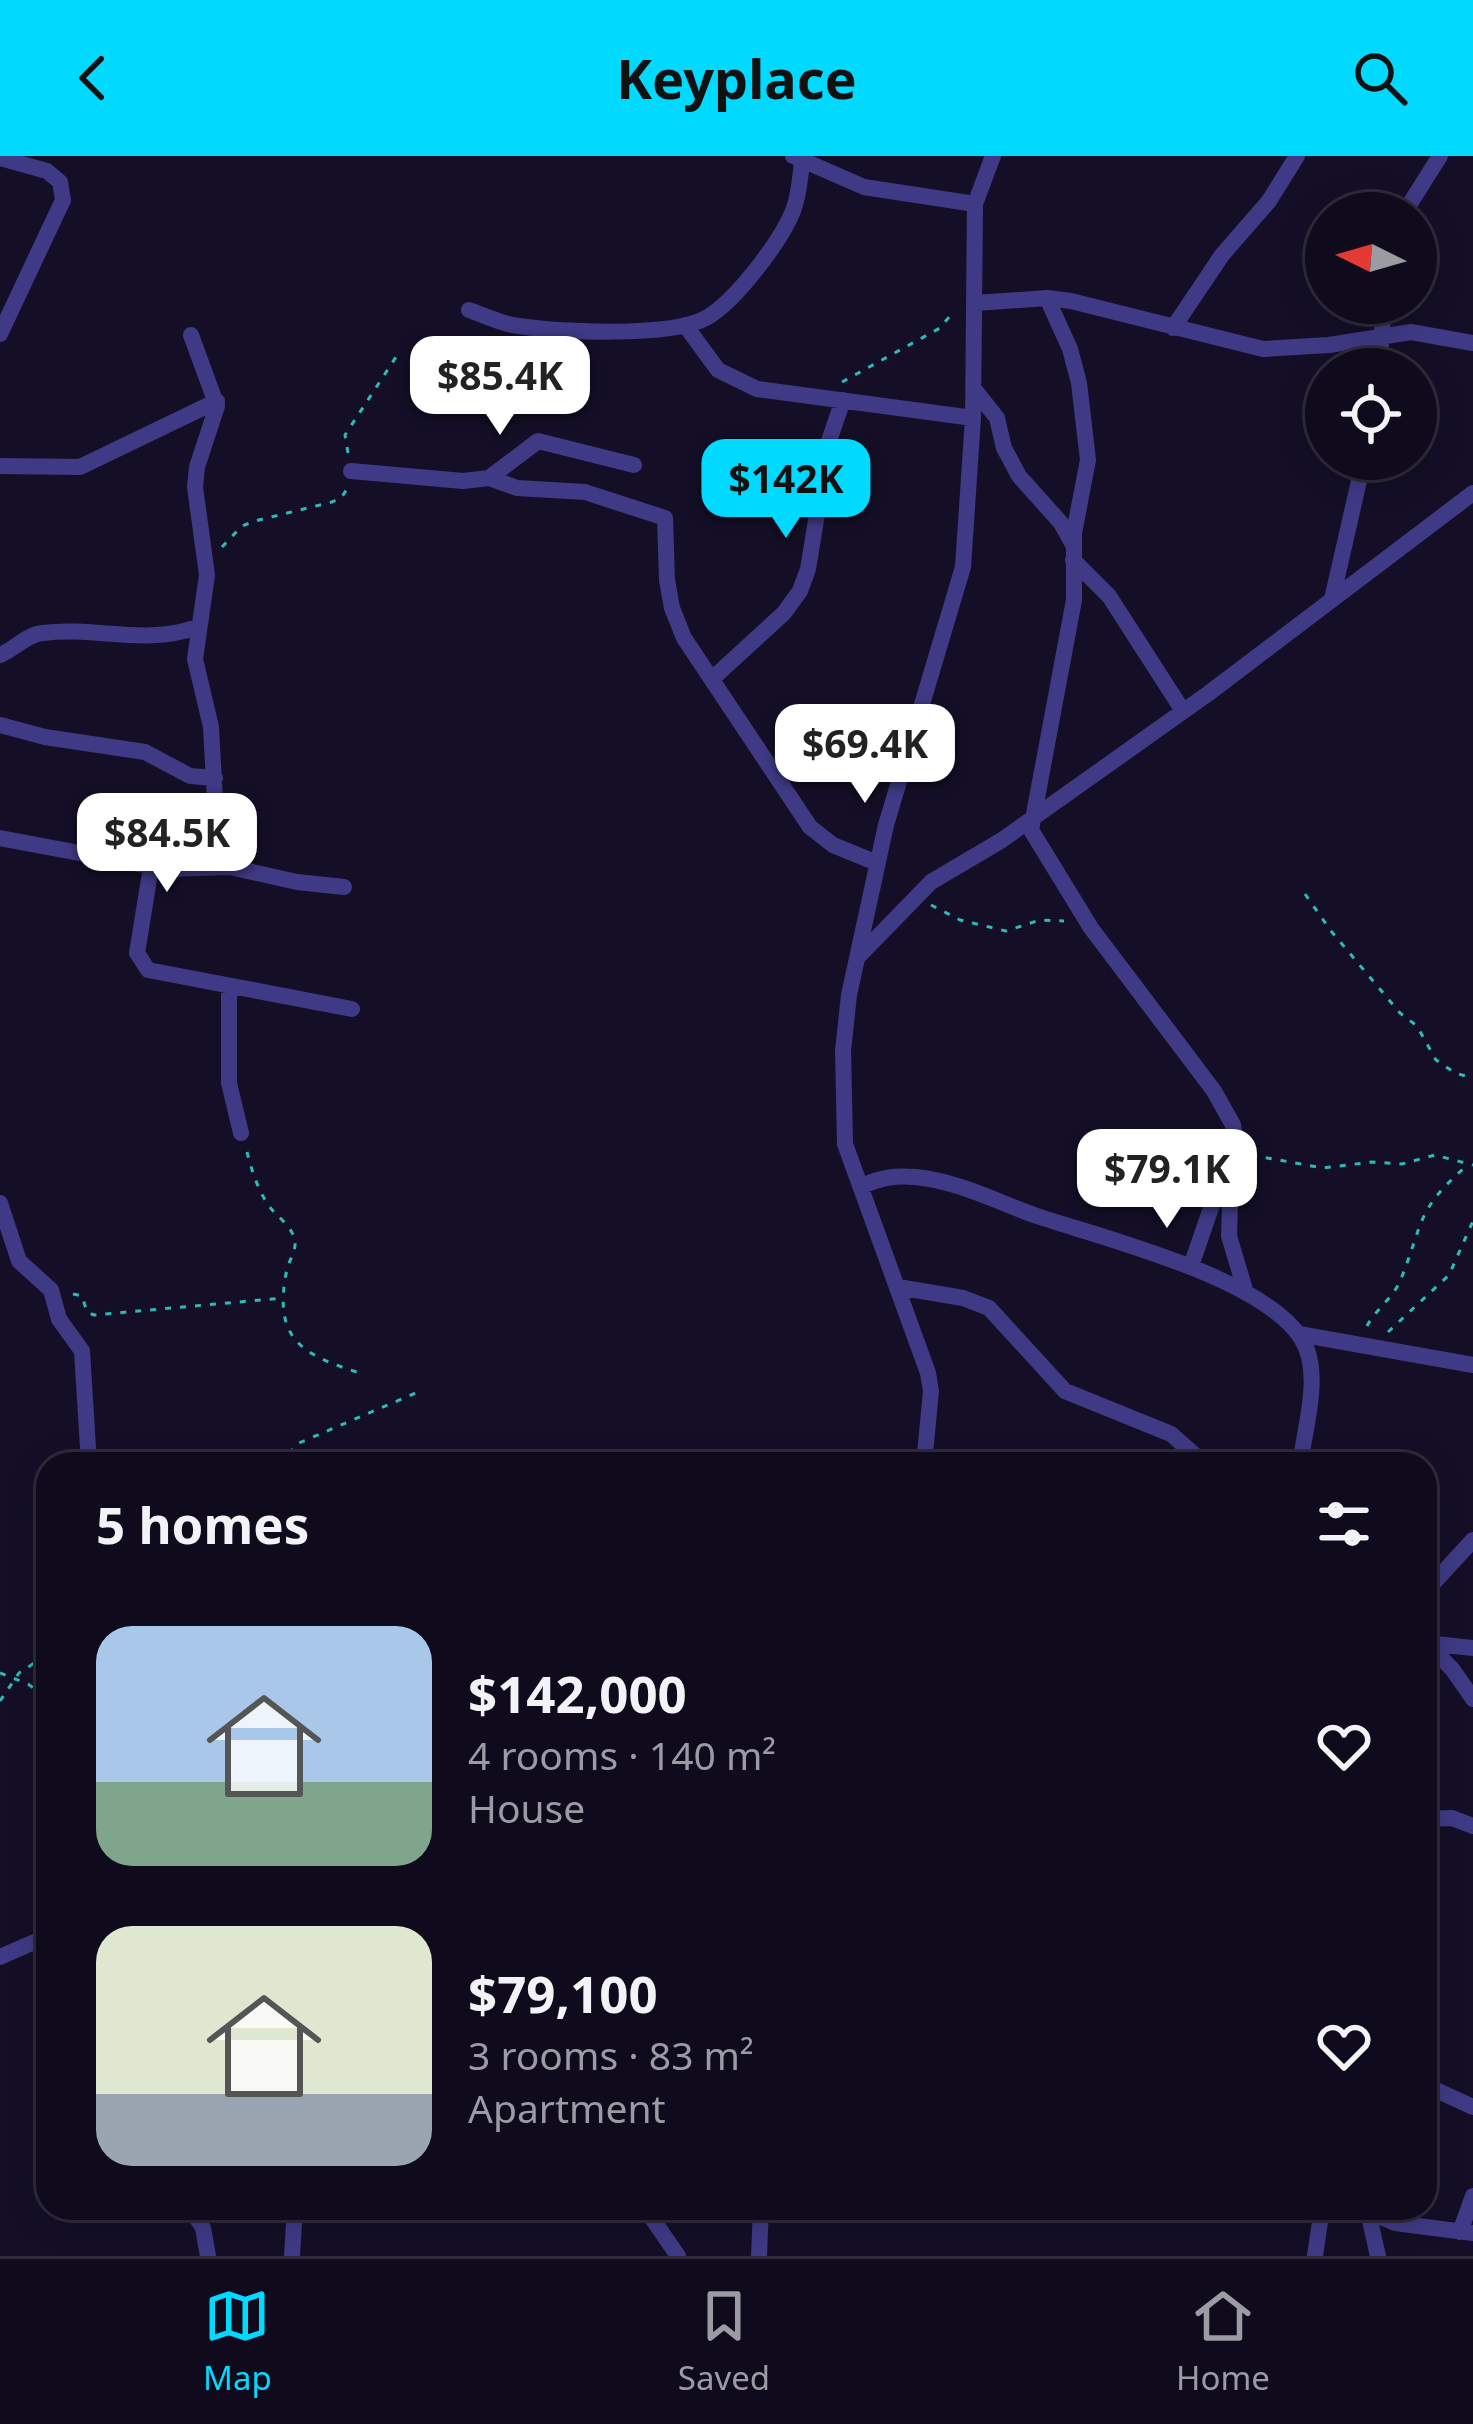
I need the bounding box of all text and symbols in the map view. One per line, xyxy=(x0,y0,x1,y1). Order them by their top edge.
text: Keyplace xyxy=(616,41,857,115)
icon: back xyxy=(60,45,126,111)
icon: search xyxy=(1347,45,1413,111)
north arrow xyxy=(1305,192,1437,324)
map controls xyxy=(1305,192,1437,480)
pin: $85.4K xyxy=(402,336,598,438)
text: $85.4K xyxy=(437,348,563,401)
button: locate xyxy=(1305,348,1437,480)
pin: $142K xyxy=(702,439,870,541)
text: $142K xyxy=(728,451,844,504)
pin: $69.4K xyxy=(767,704,963,806)
text: $69.4K xyxy=(802,716,928,769)
pin: $84.5K xyxy=(69,793,265,895)
text: $84.5K xyxy=(104,805,230,858)
pin: $79.1K xyxy=(1069,1129,1265,1231)
text: $79.1K xyxy=(1104,1141,1230,1194)
text: 5 homes xyxy=(96,1489,309,1559)
icon: filters xyxy=(1311,1491,1377,1557)
text: $142,000 xyxy=(468,1658,687,1728)
icon: home xyxy=(192,1674,336,1818)
icon: heart xyxy=(1311,1713,1377,1779)
text: 4 rooms · 140 m² xyxy=(468,1728,776,1781)
text: House xyxy=(468,1781,585,1834)
text: $79,100 xyxy=(468,1958,658,2028)
icon: home xyxy=(192,1974,336,2118)
icon: heart xyxy=(1311,2013,1377,2079)
text: 3 rooms · 83 m² xyxy=(468,2028,754,2081)
text: Apartment xyxy=(468,2081,666,2134)
tab: Map xyxy=(203,2283,272,2400)
tab: Saved xyxy=(678,2283,770,2400)
tab: Home xyxy=(1176,2283,1270,2400)

